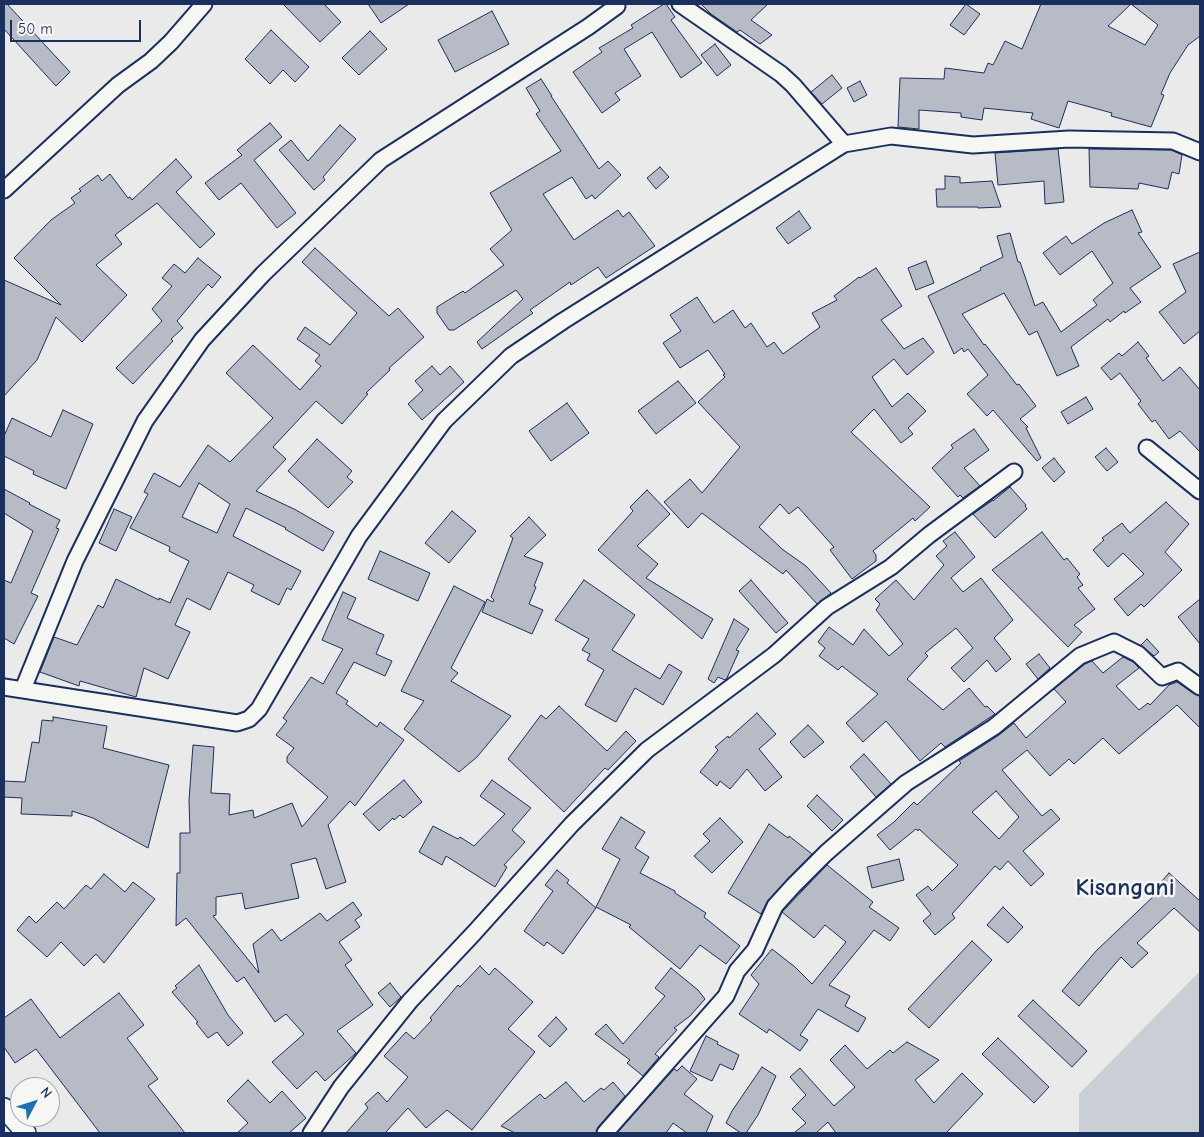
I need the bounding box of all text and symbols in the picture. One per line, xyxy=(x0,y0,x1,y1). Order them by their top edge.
scale bar xyxy=(12,10,144,42)
text: 50 m xyxy=(18,20,53,38)
district label: Kisangani xyxy=(1076,874,1174,902)
north arrow xyxy=(10,1077,60,1127)
text: N xyxy=(37,1084,56,1102)

